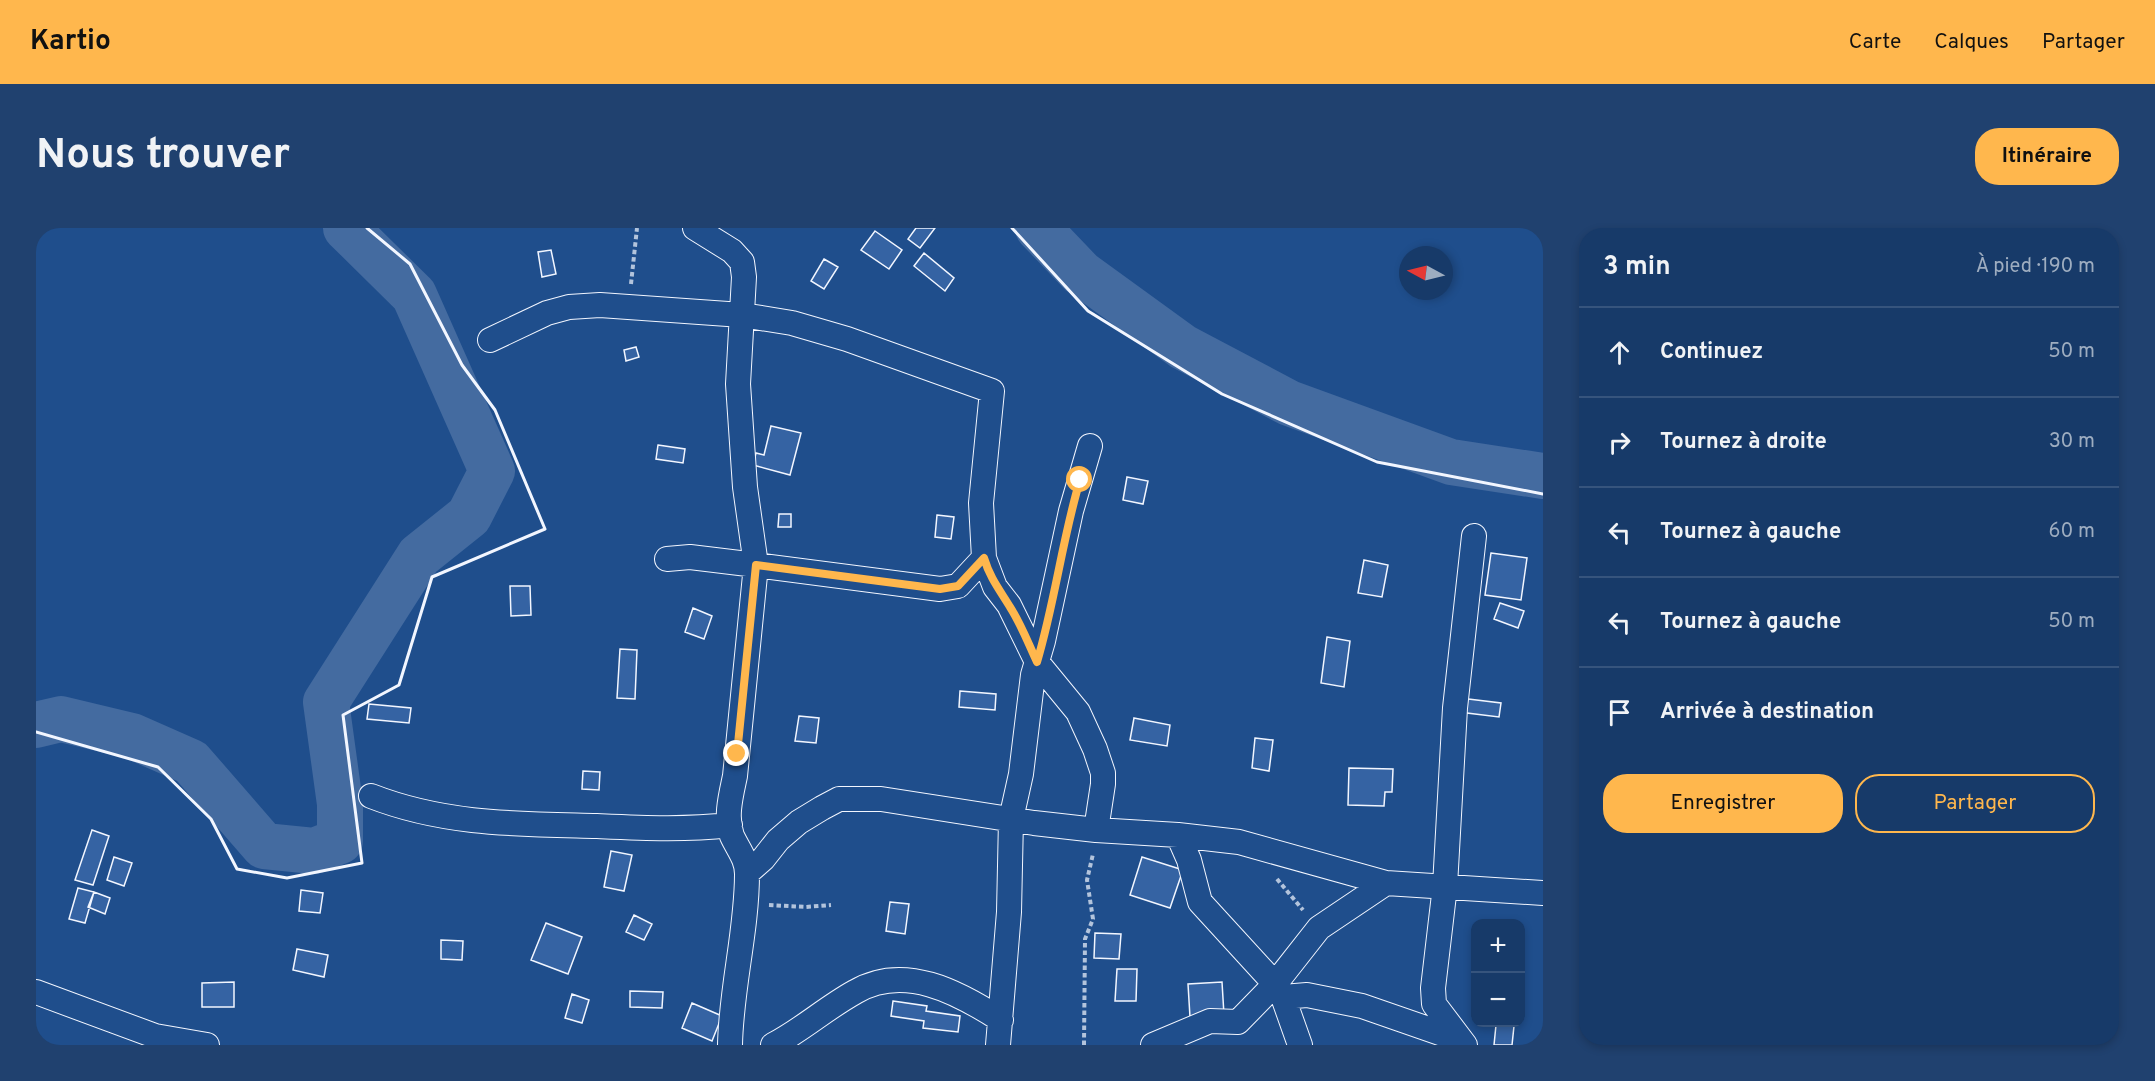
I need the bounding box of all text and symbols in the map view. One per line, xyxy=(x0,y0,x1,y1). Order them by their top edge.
text: Kartio xyxy=(30,24,111,60)
text: Carte xyxy=(1849,29,1901,56)
text: Calques xyxy=(1934,29,2009,56)
text: Partager xyxy=(2042,29,2125,56)
button: Itinéraire xyxy=(1975,128,2119,185)
text: Nous trouver xyxy=(36,130,290,183)
north arrow xyxy=(1399,246,1453,300)
text: 3 min xyxy=(1603,251,1671,284)
text: À pied · 190 m xyxy=(1976,254,2095,280)
icon: ahead xyxy=(1603,336,1636,369)
text: Continuez xyxy=(1660,339,1763,366)
text: 50 m xyxy=(2048,339,2095,365)
icon: right xyxy=(1603,426,1636,459)
text: Tournez à droite xyxy=(1660,429,1827,456)
text: 30 m xyxy=(2049,429,2095,455)
route start xyxy=(1066,466,1092,492)
icon: left xyxy=(1603,516,1636,549)
text: Tournez à gauche xyxy=(1660,519,1841,546)
text: 60 m xyxy=(2049,519,2095,545)
icon: left xyxy=(1603,606,1636,639)
text: Tournez à gauche xyxy=(1660,609,1841,636)
text: 50 m xyxy=(2048,609,2095,635)
icon: arrive xyxy=(1603,696,1636,729)
text: Arrivée à destination xyxy=(1660,699,1874,726)
route end xyxy=(723,740,749,766)
button: Enregistrer xyxy=(1603,774,1843,833)
button: Partager xyxy=(1855,774,2095,833)
map controls xyxy=(1471,919,1525,1027)
button: + xyxy=(1471,919,1525,973)
button: − xyxy=(1471,973,1525,1027)

